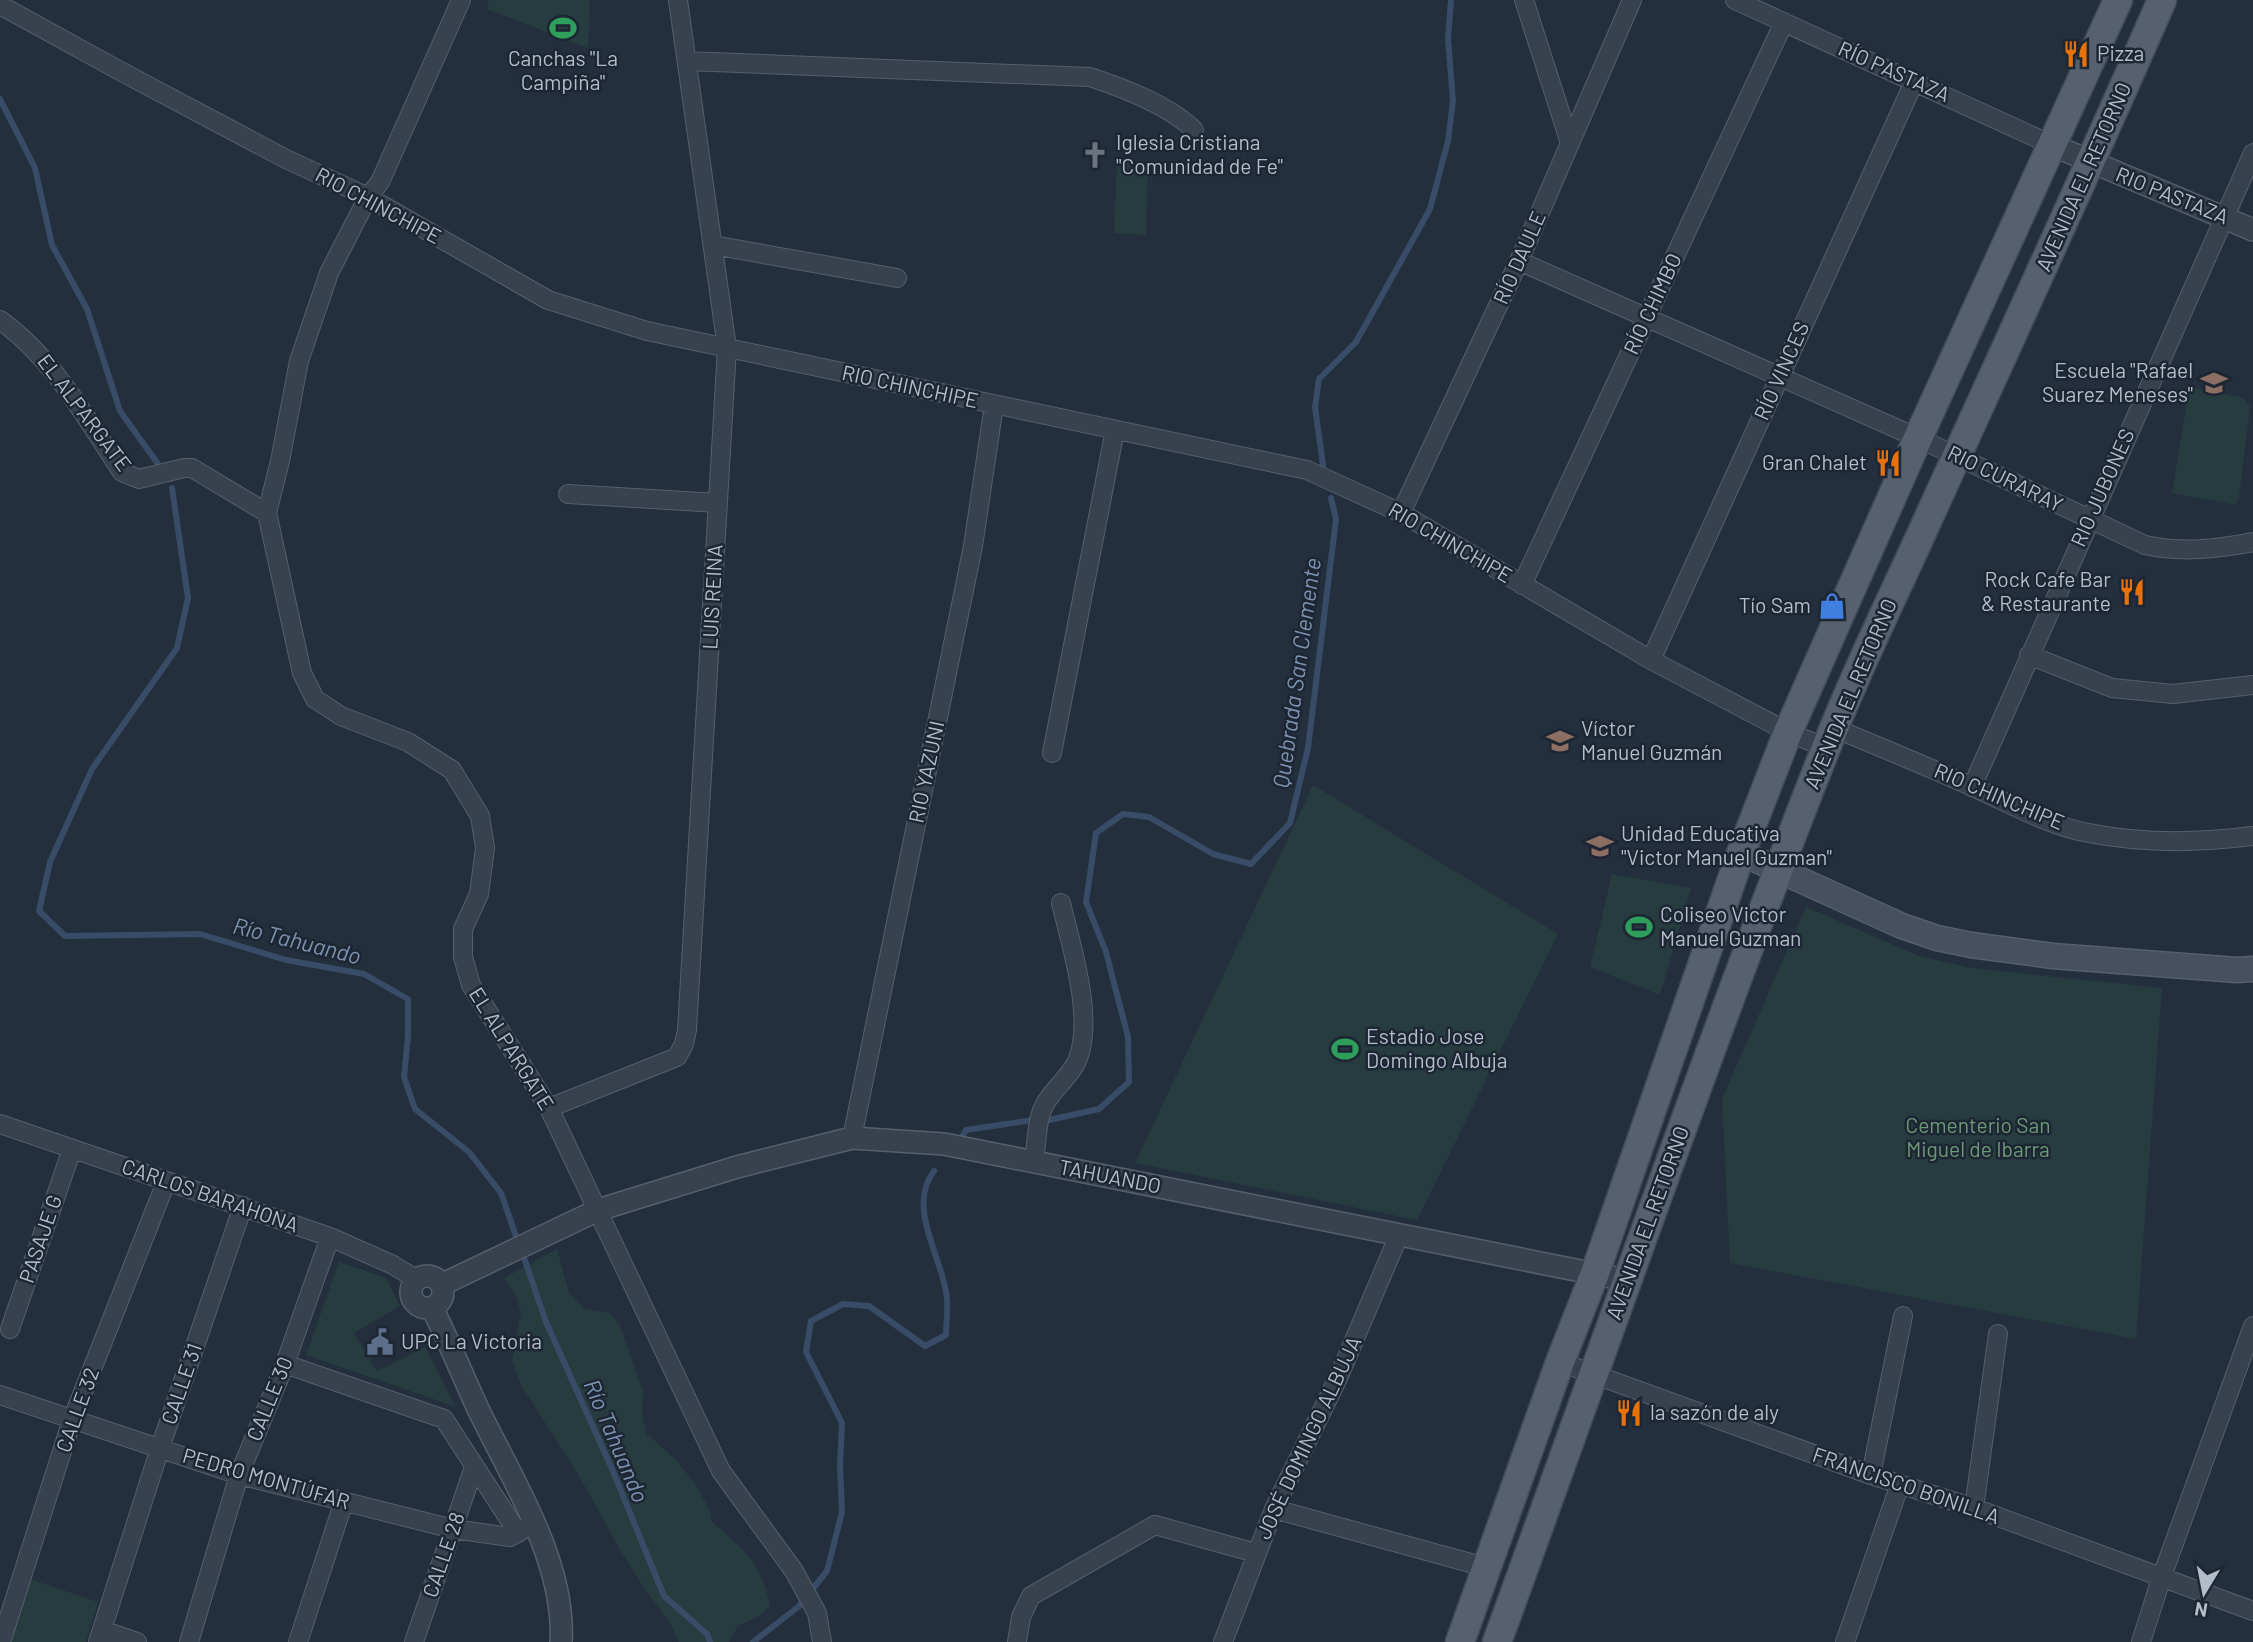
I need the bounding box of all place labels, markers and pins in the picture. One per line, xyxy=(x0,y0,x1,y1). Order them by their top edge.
sports icon: Canchas "La Campiña" xyxy=(548,13,578,43)
restaurant icon: Pizza xyxy=(2061,39,2091,69)
place label: Pizza xyxy=(2097,40,2144,65)
place label: Canchas "La Campiña" xyxy=(508,45,618,94)
place label: Iglesia Cristiana "Comunidad de Fe" xyxy=(1116,129,1283,178)
church icon: Iglesia Cristiana "Comunidad de Fe" xyxy=(1080,140,1110,170)
place label: Escuela "Rafael Suarez Meneses" xyxy=(2042,357,2193,406)
school or university icon: Escuela "Rafael Suarez Meneses" xyxy=(2199,368,2229,398)
restaurant icon: Gran Chalet xyxy=(1873,448,1903,478)
place label: Gran Chalet xyxy=(1762,449,1867,474)
place label: Rock Cafe Bar & Restaurante xyxy=(1981,566,2111,615)
restaurant icon: Rock Cafe Bar & Restaurante xyxy=(2117,577,2147,607)
shop icon: Tío Sam xyxy=(1817,591,1847,621)
place label: Tío Sam xyxy=(1739,592,1811,617)
place label: Víctor Manuel Guzmán xyxy=(1581,715,1722,764)
school or university icon: Víctor Manuel Guzmán xyxy=(1545,726,1575,756)
place label: Unidad Educativa "Victor Manuel Guzman" xyxy=(1621,820,1832,869)
school or university icon: Unidad Educativa "Victor Manuel Guzman" xyxy=(1585,831,1615,861)
place label: Coliseo Victor Manuel Guzman xyxy=(1660,901,1801,950)
sports icon: Coliseo Victor Manuel Guzman xyxy=(1624,912,1654,942)
place label: Estadio Jose Domingo Albuja xyxy=(1366,1023,1508,1072)
sports icon: Estadio Jose Domingo Albuja xyxy=(1330,1034,1360,1064)
public building icon: UPC La Victoria xyxy=(365,1327,395,1357)
place label: UPC La Victoria xyxy=(401,1328,542,1353)
restaurant icon: la sazón de aly xyxy=(1614,1398,1644,1428)
place label: la sazón de aly xyxy=(1650,1399,1779,1424)

